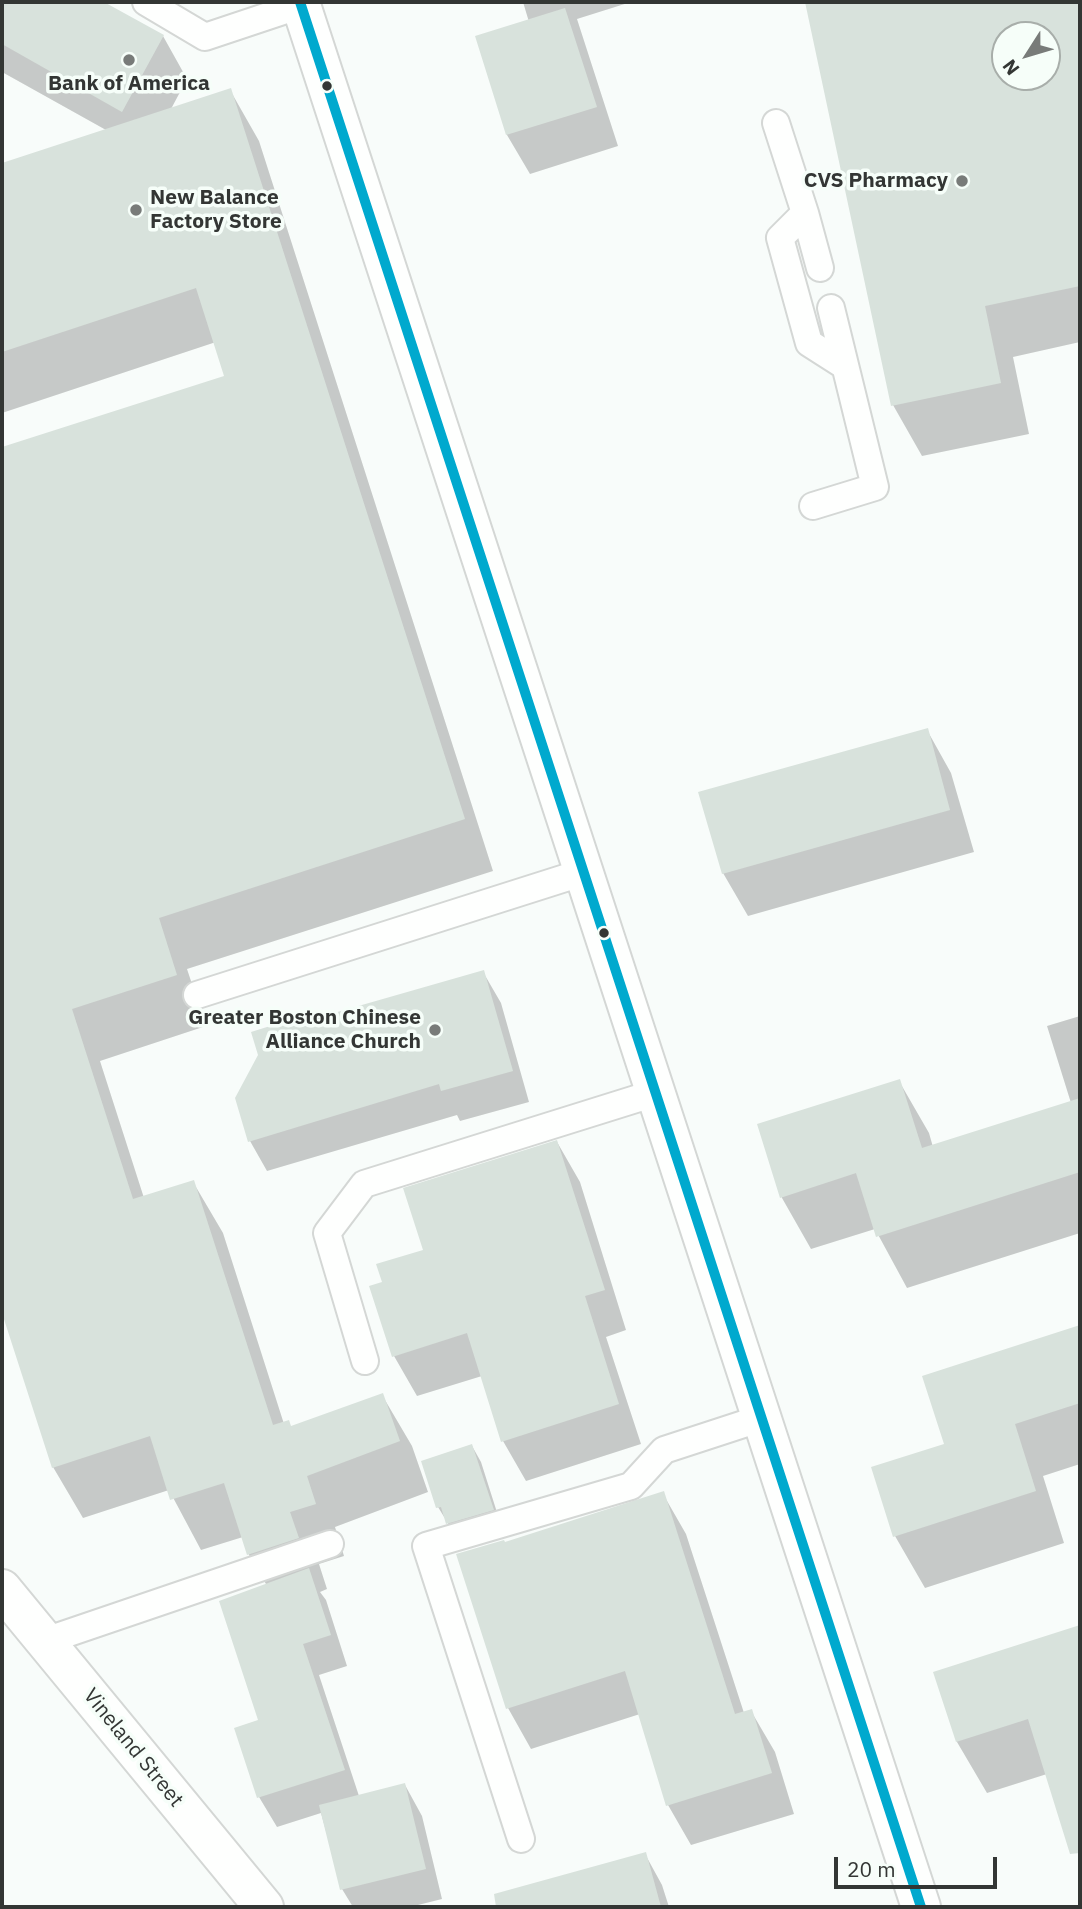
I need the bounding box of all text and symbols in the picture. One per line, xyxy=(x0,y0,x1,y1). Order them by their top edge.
north arrow xyxy=(991,21,1061,91)
marker: Bank of America xyxy=(121,52,137,68)
text: N xyxy=(997,55,1025,80)
place label: Bank of America xyxy=(48,71,210,97)
unlabelled marker xyxy=(320,79,334,93)
place label: CVS Pharmacy xyxy=(804,168,948,194)
marker: CVS Pharmacy xyxy=(954,173,970,189)
place label: New Balance Factory Store xyxy=(150,185,282,235)
marker: New Balance Factory Store xyxy=(128,202,144,218)
unlabelled marker xyxy=(597,926,611,940)
place label: Greater Boston Chinese Alliance Church xyxy=(188,1005,421,1055)
marker: Greater Boston Chinese Alliance Church xyxy=(427,1022,443,1038)
street label: Vineland Street xyxy=(78,1684,188,1812)
scale bar xyxy=(837,1842,1000,1886)
text: 20 m xyxy=(847,1855,896,1883)

